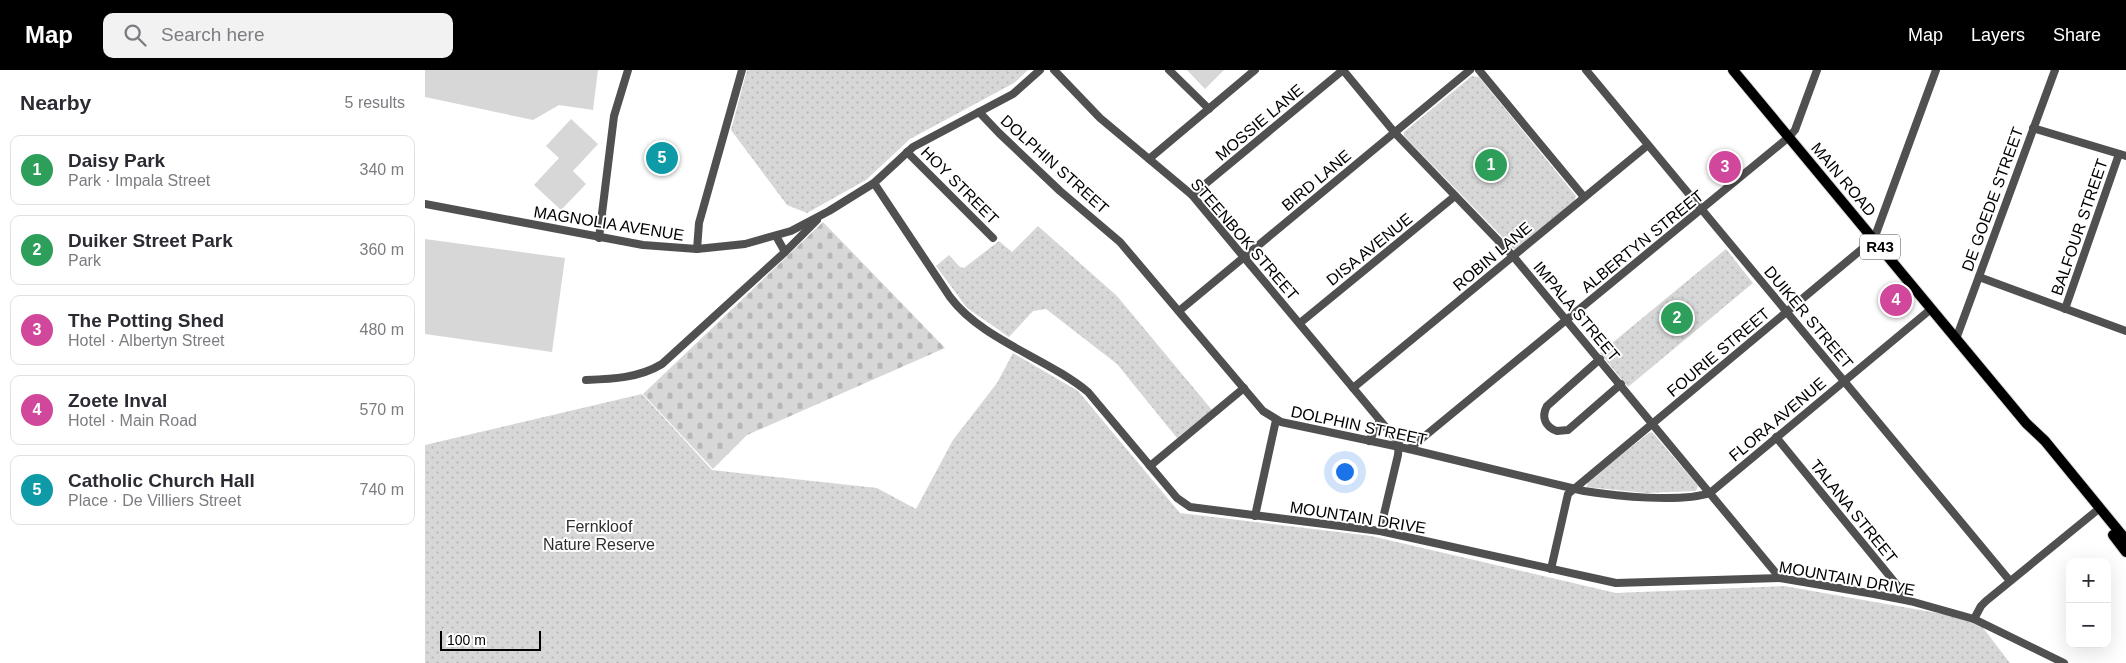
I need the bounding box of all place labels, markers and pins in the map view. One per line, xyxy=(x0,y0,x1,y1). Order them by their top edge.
pin: 5 xyxy=(646,139,678,177)
pin: 1 xyxy=(1475,146,1507,184)
pin: 3 xyxy=(1709,148,1741,186)
pin: 4 xyxy=(1880,281,1912,319)
pin: 2 xyxy=(1661,299,1693,337)

